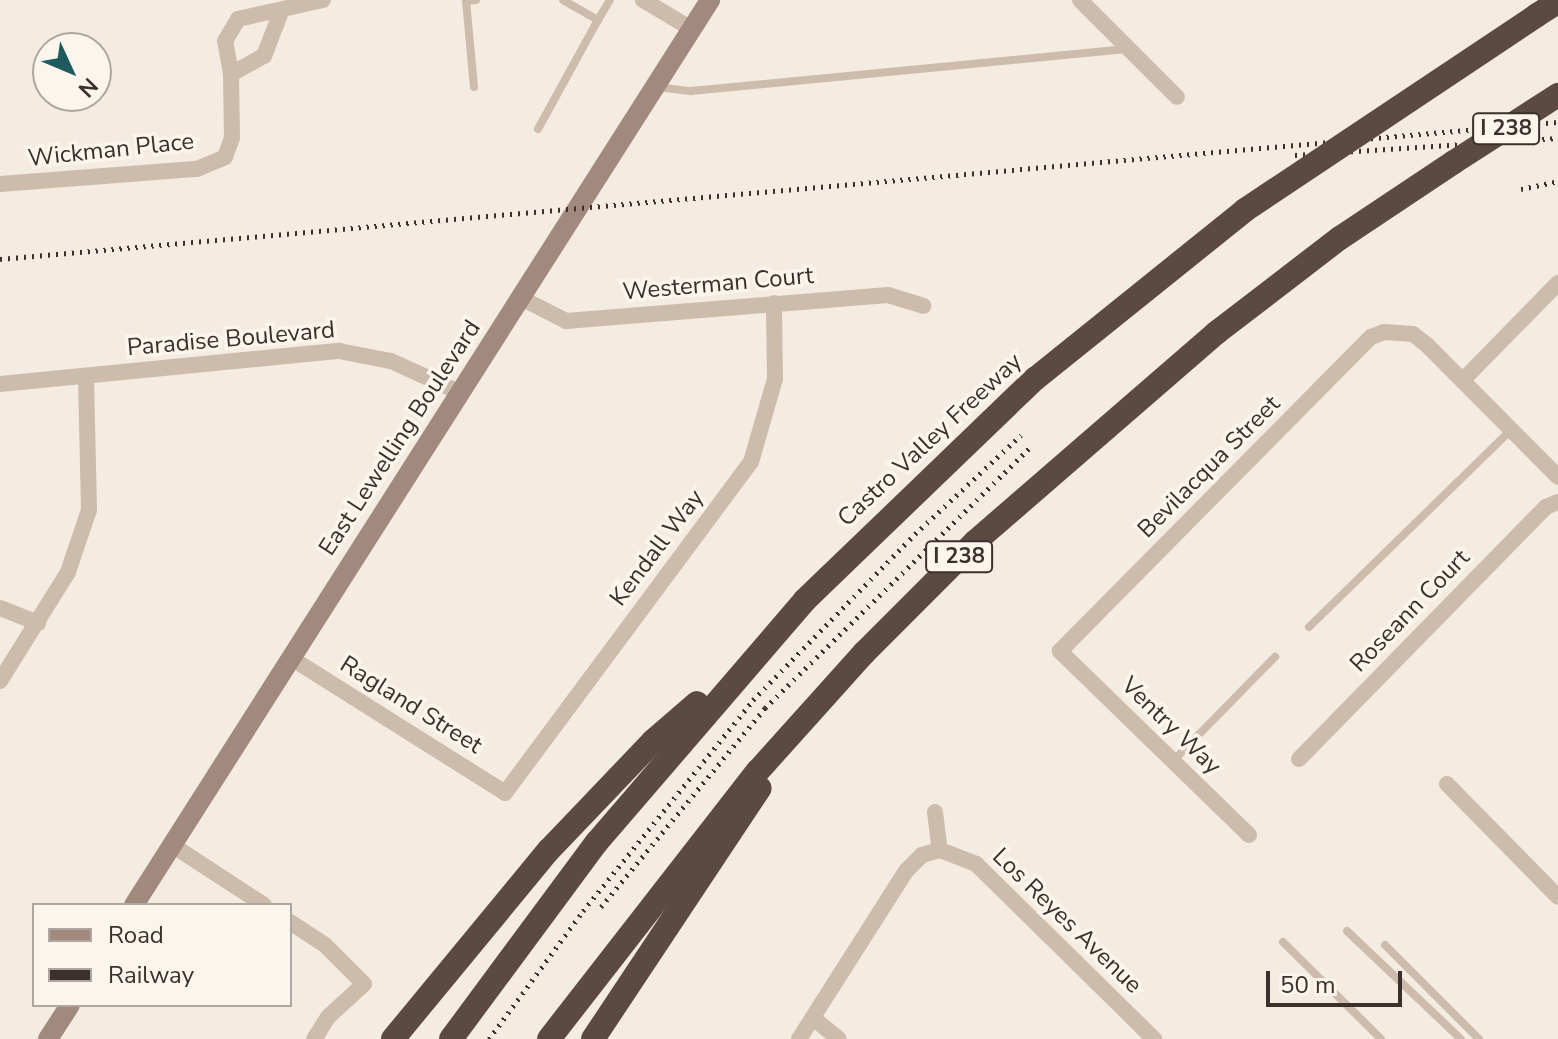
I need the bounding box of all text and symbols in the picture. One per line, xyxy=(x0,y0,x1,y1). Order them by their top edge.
north arrow xyxy=(32,32,112,112)
text: N xyxy=(71,71,104,104)
road number: I 238 xyxy=(1472,111,1540,147)
street label: Wickman Place xyxy=(27,127,195,173)
street label: Westerman Court xyxy=(621,261,815,307)
street label: East Lewelling Boulevard xyxy=(313,315,487,561)
street label: Paradise Boulevard xyxy=(126,316,336,362)
street label: Castro Valley Freeway xyxy=(832,347,1028,533)
street label: Bevilacqua Street xyxy=(1132,390,1286,544)
street label: Kendall Way xyxy=(604,484,710,612)
road number: I 238 xyxy=(925,539,993,575)
street label: Roseann Court xyxy=(1344,544,1476,678)
street label: Ragland Street xyxy=(335,650,487,760)
street label: Ventry Way xyxy=(1115,671,1227,781)
street label: Los Reyes Avenue xyxy=(986,842,1148,1000)
legend xyxy=(32,903,292,1007)
text: Road xyxy=(108,919,164,951)
scale bar xyxy=(1270,955,1406,1005)
text: Railway xyxy=(108,959,194,991)
text: 50 m xyxy=(1280,969,1336,1001)

